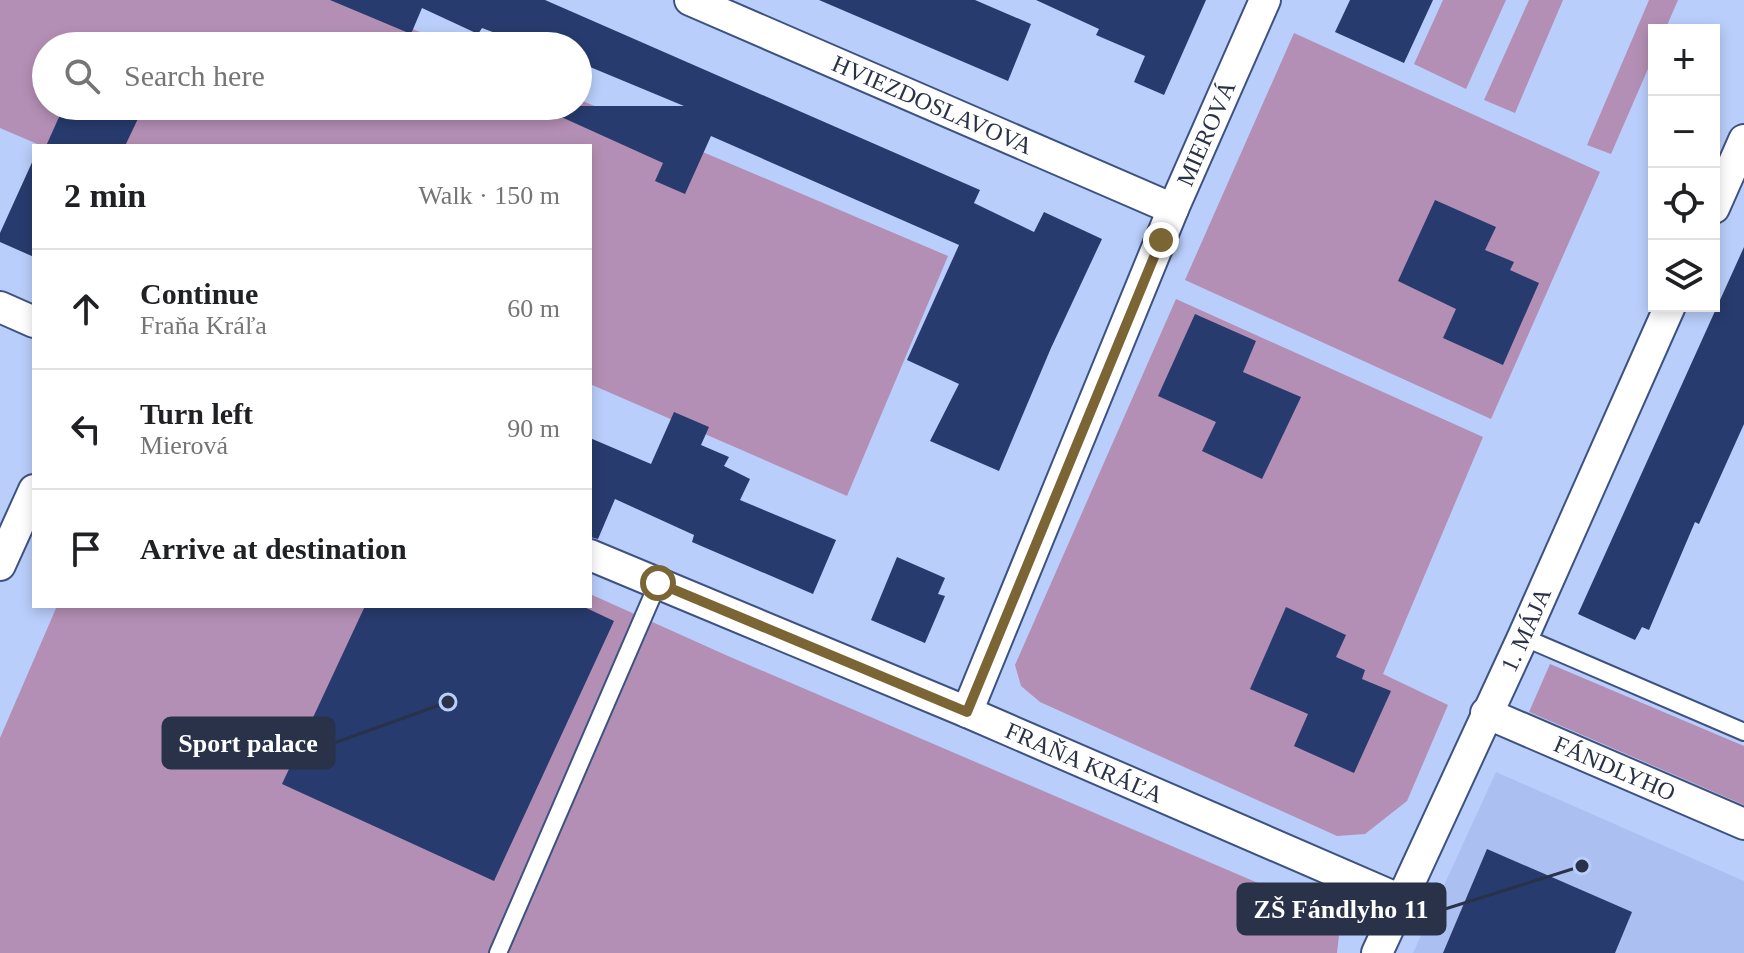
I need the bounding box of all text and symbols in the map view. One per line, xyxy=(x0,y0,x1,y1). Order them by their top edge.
map controls xyxy=(1648,24,1720,312)
button: + xyxy=(1648,24,1720,96)
search box xyxy=(32,32,592,120)
street label: HVIEZDOSLAVOVA xyxy=(828,50,1037,160)
icon: search xyxy=(60,54,104,98)
text: Search here xyxy=(124,59,265,92)
street label: MIEROVÁ xyxy=(1172,76,1241,190)
button: − xyxy=(1648,96,1720,168)
button: locate xyxy=(1648,168,1720,240)
text: 2 min xyxy=(64,177,146,214)
text: Walk · 150 m xyxy=(418,181,560,210)
route end xyxy=(1143,222,1179,258)
button: layers xyxy=(1648,240,1720,312)
text: Continue xyxy=(140,277,258,310)
icon: ahead xyxy=(64,287,108,331)
text: 60 m xyxy=(507,294,560,323)
text: Fraňa Kráľa xyxy=(140,311,267,340)
text: Turn left xyxy=(140,397,253,430)
icon: left xyxy=(64,407,108,451)
text: 90 m xyxy=(507,414,560,443)
text: Mierová xyxy=(140,431,228,460)
icon: arrive xyxy=(64,527,108,571)
text: Arrive at destination xyxy=(140,532,407,565)
route start xyxy=(640,565,676,601)
street label: 1. MÁJA xyxy=(1496,583,1556,676)
street label: FRAŇA KRÁĽA xyxy=(1001,717,1167,808)
callout: Sport palace xyxy=(163,718,334,768)
text: Sport palace xyxy=(178,729,318,758)
street label: FÁNDLYHO xyxy=(1550,731,1679,806)
callout: ZŠ Fándlyho 11 xyxy=(1238,884,1445,934)
text: ZŠ Fándlyho 11 xyxy=(1254,895,1428,924)

